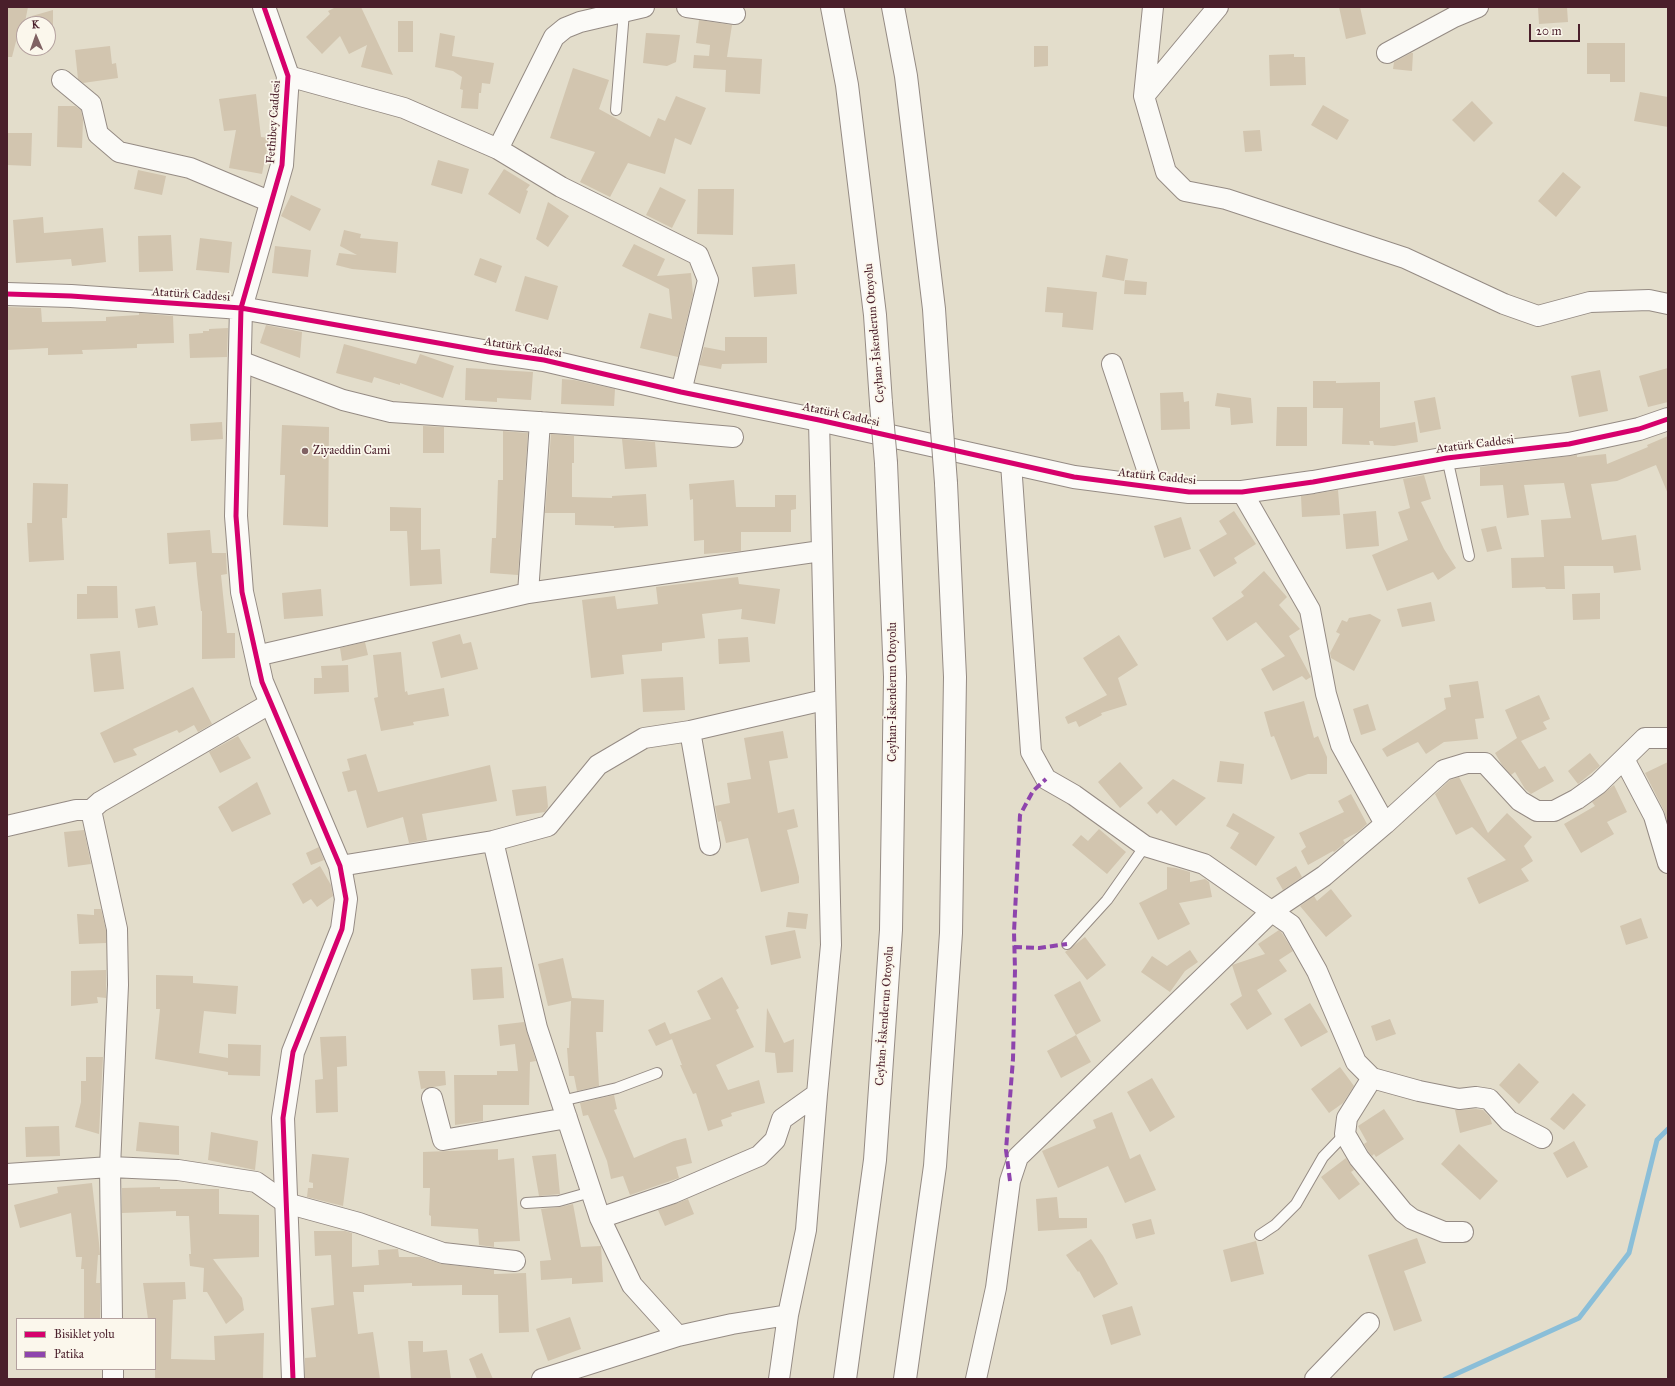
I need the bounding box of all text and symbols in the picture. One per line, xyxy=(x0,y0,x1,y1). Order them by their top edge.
north arrow xyxy=(16,16,56,56)
scale bar xyxy=(1531,16,1582,42)
text: K xyxy=(31,18,40,31)
text: 20 m xyxy=(1536,24,1562,38)
street label: Fethibey Caddesi xyxy=(264,80,284,164)
street label: Ceyhan-İskenderun Otoyolu xyxy=(862,263,888,403)
street label: Atatürk Caddesi xyxy=(151,285,231,305)
street label: Atatürk Caddesi xyxy=(483,335,563,361)
street label: Atatürk Caddesi xyxy=(801,400,881,430)
street label: Atatürk Caddesi xyxy=(1435,433,1515,457)
place label: Ziyaeddin Cami xyxy=(313,444,390,458)
marker: Ziyaeddin Cami xyxy=(300,446,310,456)
street label: Atatürk Caddesi xyxy=(1117,466,1197,488)
street label: Ceyhan-İskenderun Otoyolu xyxy=(886,622,900,762)
street label: Ceyhan-İskenderun Otoyolu xyxy=(873,946,897,1086)
legend xyxy=(16,1318,156,1370)
text: Bisiklet yolu xyxy=(54,1327,115,1341)
text: Patika xyxy=(54,1347,84,1361)

